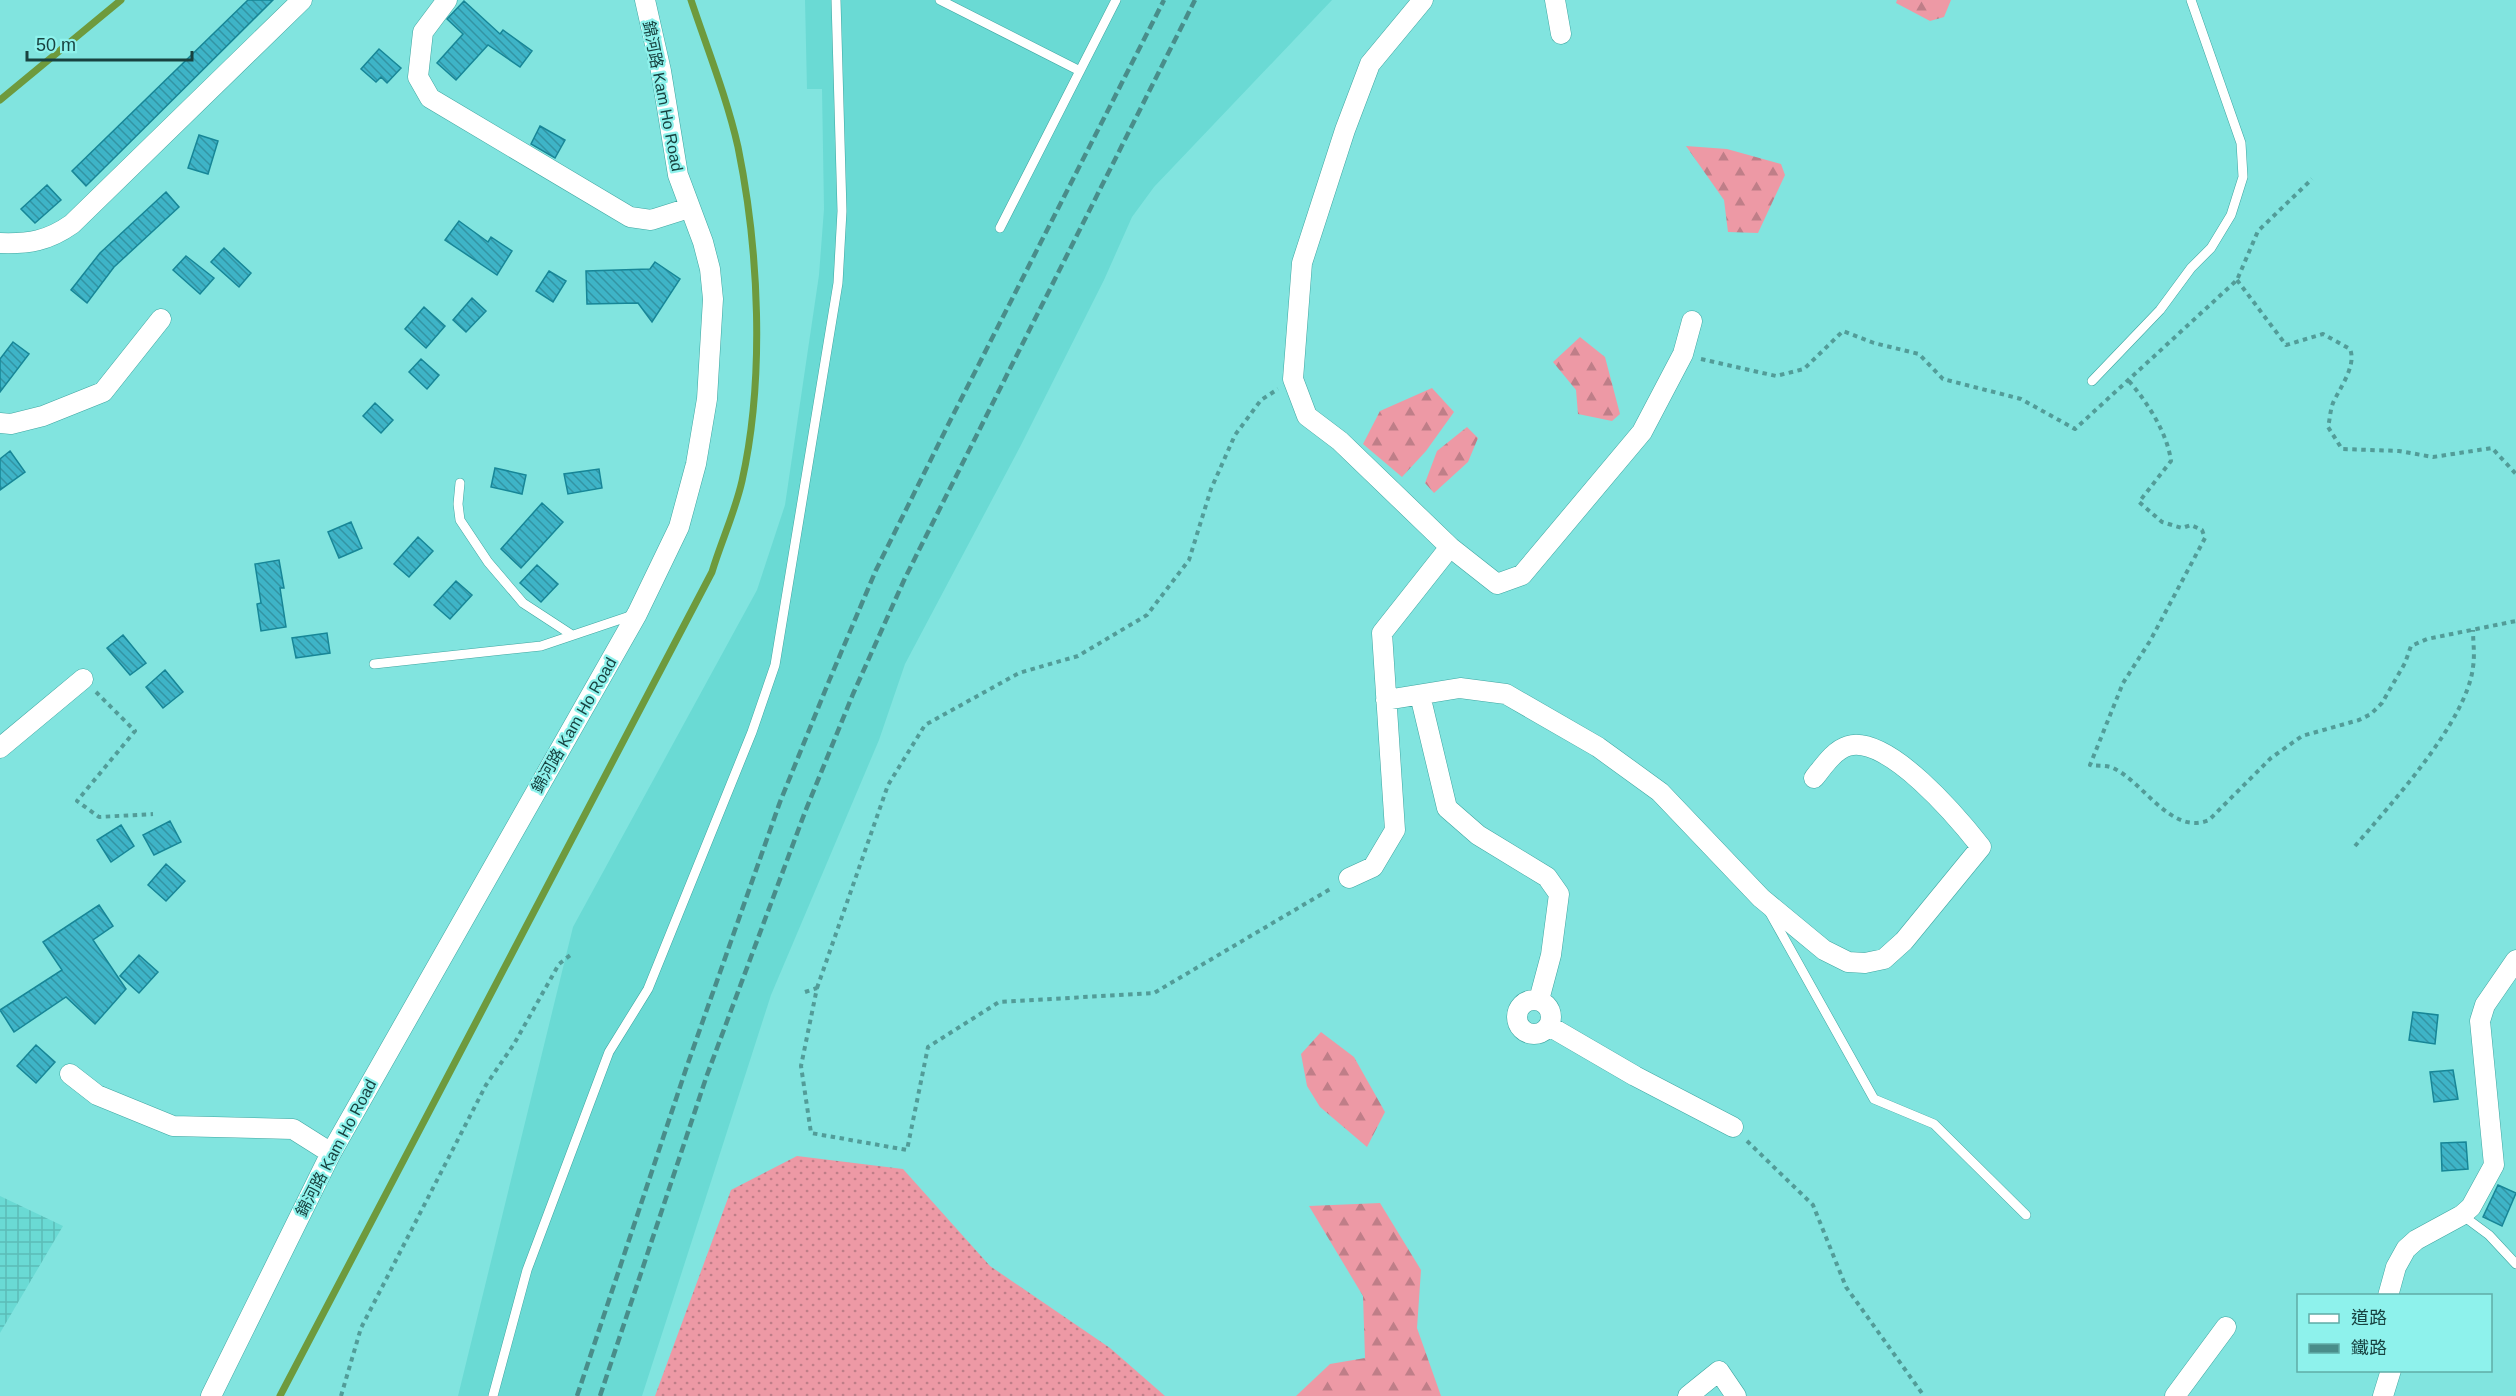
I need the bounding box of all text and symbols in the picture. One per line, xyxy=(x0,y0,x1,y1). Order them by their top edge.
street label: 錦河路 Kam Ho Road xyxy=(640,19,686,173)
scale bar xyxy=(27,24,192,62)
text: 50 m xyxy=(36,35,76,55)
street label: 錦河路 Kam Ho Road xyxy=(528,655,620,795)
street label: 錦河路 Kam Ho Road xyxy=(293,1076,379,1220)
legend xyxy=(2297,1294,2492,1372)
text: 道路 xyxy=(2351,1308,2387,1328)
text: 鐵路 xyxy=(2351,1338,2387,1358)

